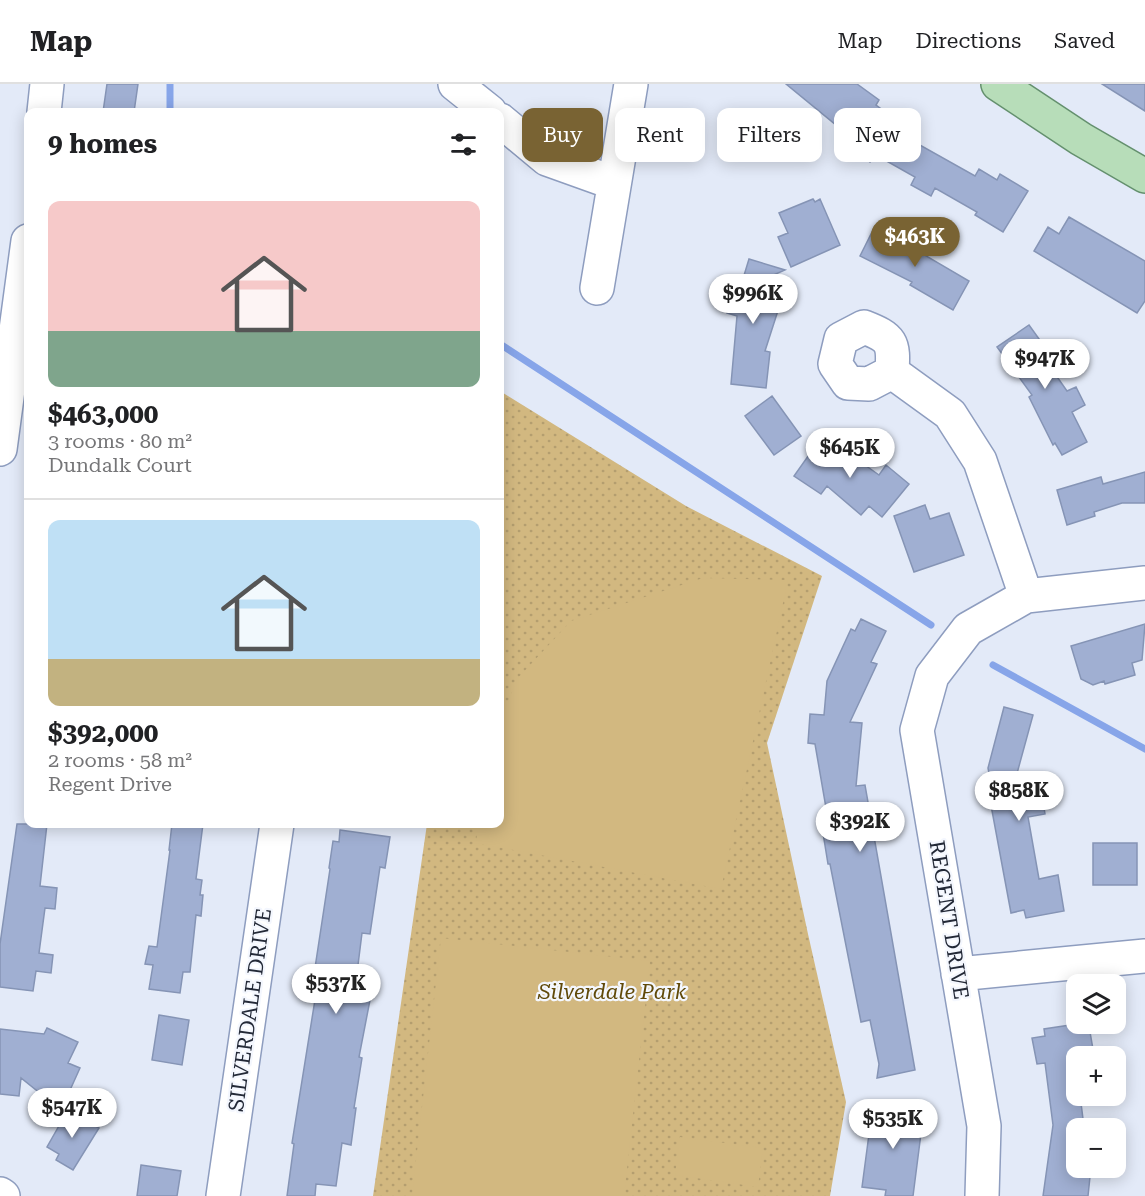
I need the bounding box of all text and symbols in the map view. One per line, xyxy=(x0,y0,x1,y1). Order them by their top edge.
text: Map xyxy=(30,25,92,58)
text: Map xyxy=(838,29,882,53)
text: Directions xyxy=(915,29,1021,53)
text: Saved xyxy=(1054,29,1115,53)
chip: Buy xyxy=(522,108,603,162)
chip: Rent xyxy=(615,108,705,162)
chip: Filters xyxy=(717,108,822,162)
chip: New xyxy=(834,108,921,162)
icon: filters xyxy=(447,128,480,161)
text: 9 homes xyxy=(48,129,157,159)
pin: $463K xyxy=(873,217,957,268)
text: $463K xyxy=(885,224,945,248)
icon: home xyxy=(210,240,318,348)
pin: $996K xyxy=(711,274,795,325)
text: $996K xyxy=(723,281,783,305)
pin: $947K xyxy=(1003,339,1087,390)
text: $947K xyxy=(1015,346,1075,370)
text: $463,000 xyxy=(48,399,158,429)
pin: $645K xyxy=(808,428,892,479)
text: 3 rooms · 80 m² xyxy=(48,429,192,453)
text: $645K xyxy=(820,435,880,459)
text: Dundalk Court xyxy=(48,453,192,477)
icon: home xyxy=(210,559,318,667)
text: $392,000 xyxy=(48,718,158,748)
text: 2 rooms · 58 m² xyxy=(48,748,192,772)
pin: $858K xyxy=(977,771,1061,822)
text: Regent Drive xyxy=(48,772,172,796)
text: $858K xyxy=(989,778,1049,802)
pin: $392K xyxy=(818,802,902,853)
text: $392K xyxy=(830,809,890,833)
street label: REGENT DRIVE xyxy=(925,839,973,1001)
street label: SILVERDALE DRIVE xyxy=(224,907,276,1113)
pin: $537K xyxy=(294,964,378,1015)
text: $537K xyxy=(306,971,366,995)
map controls xyxy=(1066,974,1126,1178)
button: layers xyxy=(1066,974,1126,1034)
park label: Silverdale Park xyxy=(537,980,687,1004)
button: + xyxy=(1066,1046,1126,1106)
pin: $547K xyxy=(30,1088,114,1139)
text: $547K xyxy=(42,1095,102,1119)
pin: $535K xyxy=(851,1099,935,1150)
text: $535K xyxy=(863,1106,923,1130)
button: − xyxy=(1066,1118,1126,1178)

